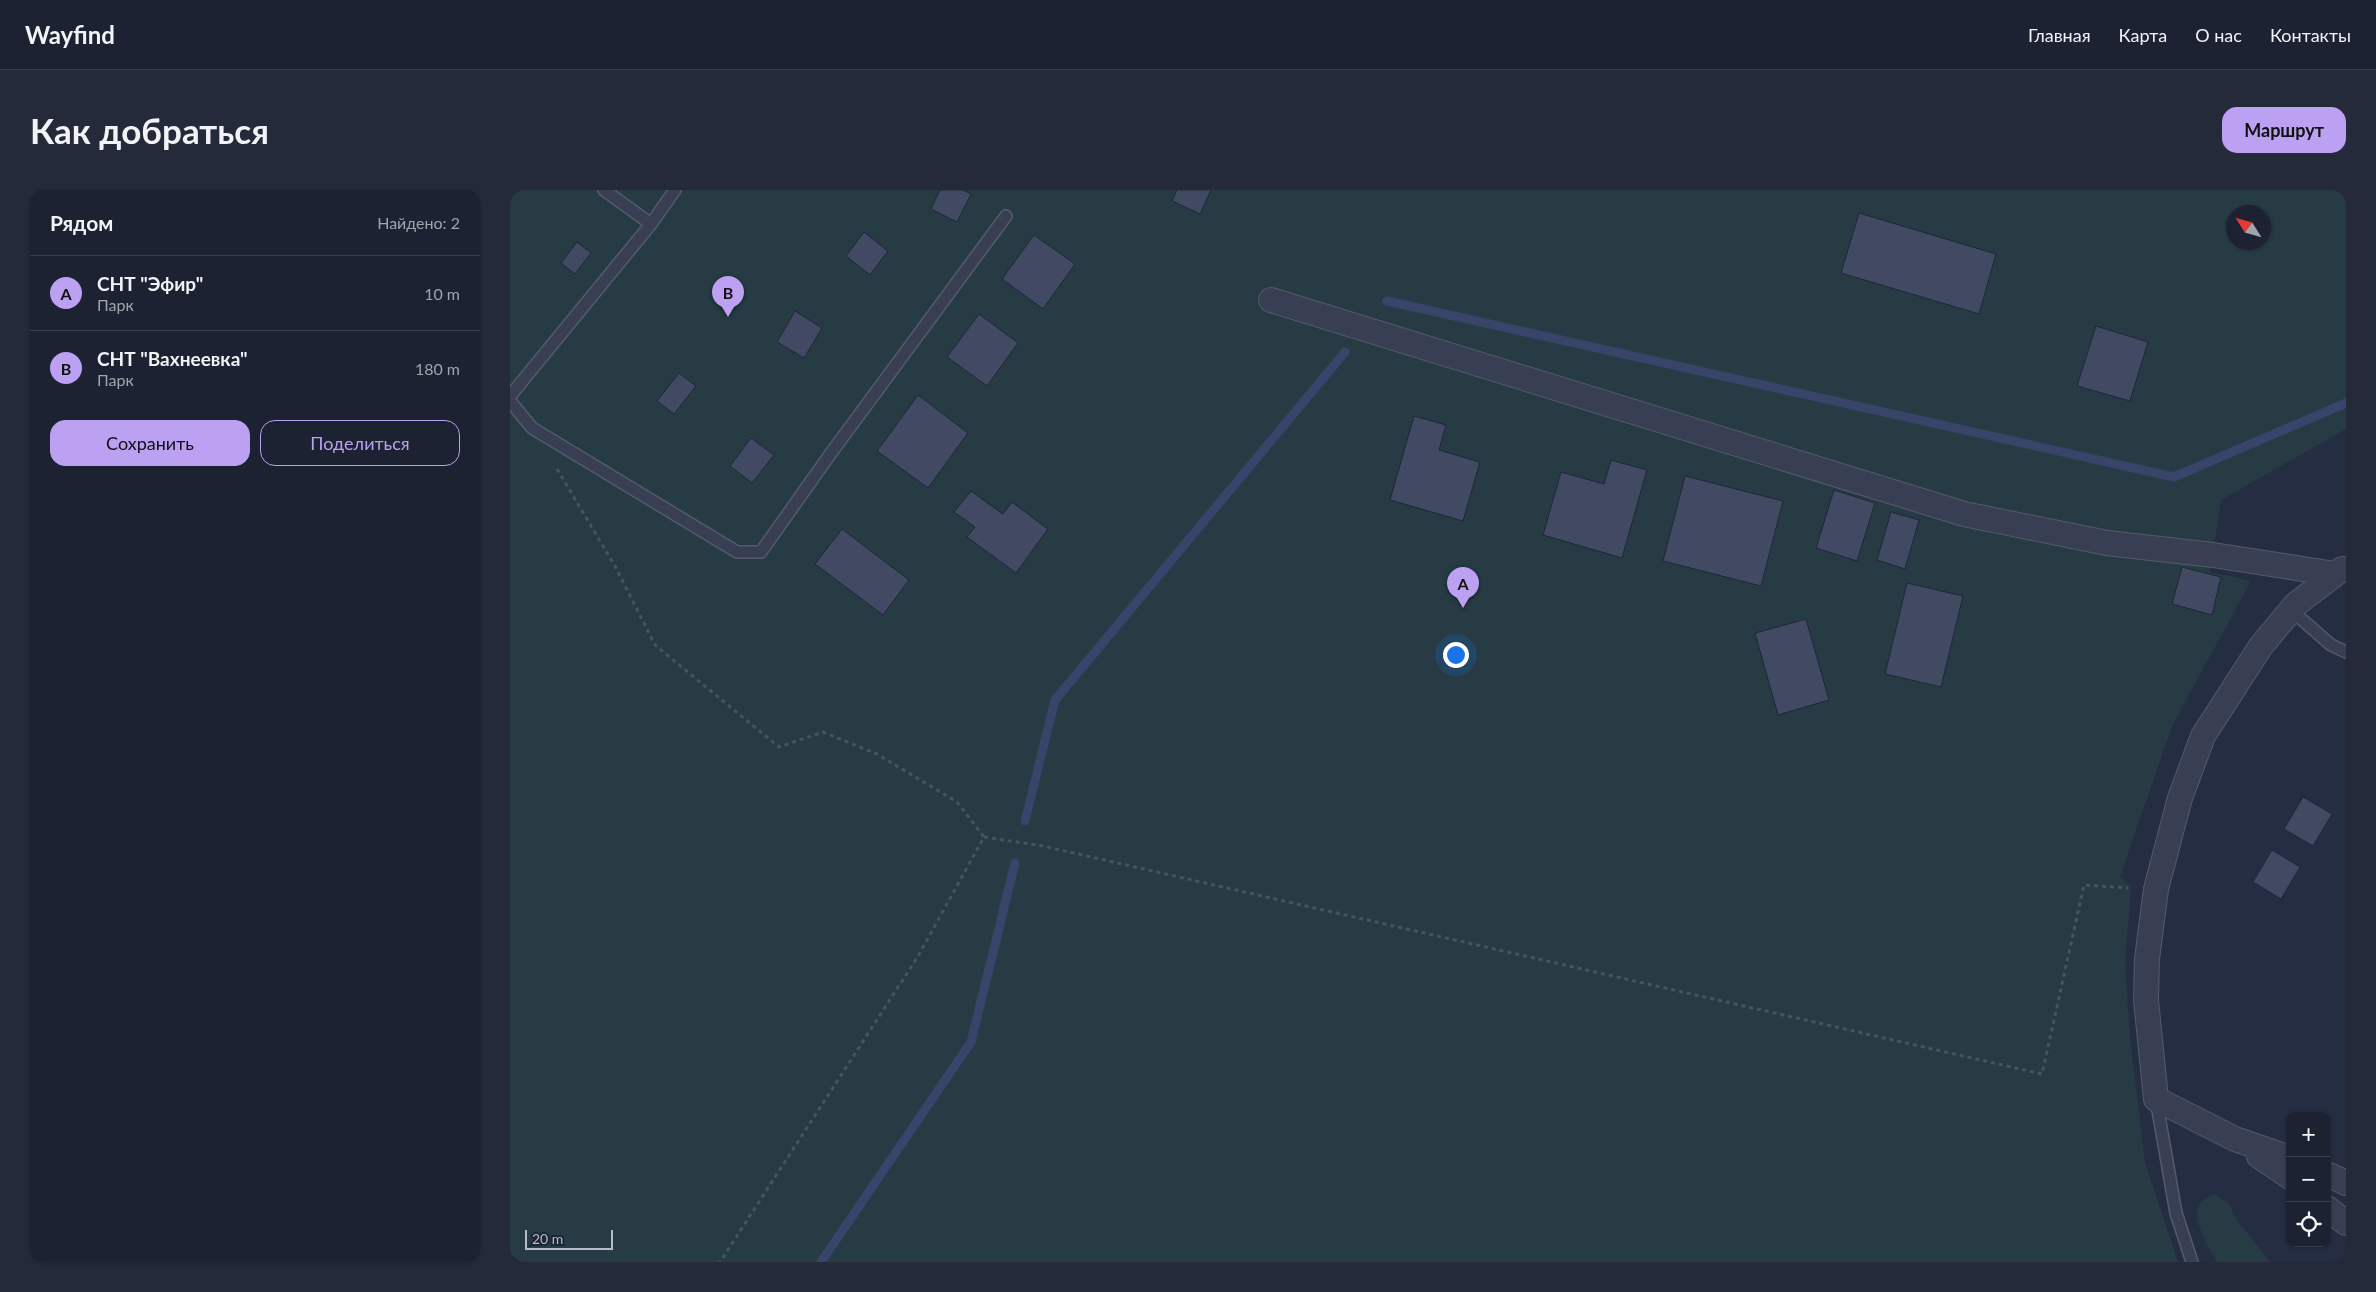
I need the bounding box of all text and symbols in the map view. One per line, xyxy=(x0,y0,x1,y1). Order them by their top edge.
text: Wayfind xyxy=(25,20,115,49)
text: Главная xyxy=(2028,24,2091,46)
text: Карта xyxy=(2119,24,2167,46)
text: О нас xyxy=(2195,24,2242,46)
text: Контакты xyxy=(2270,24,2351,46)
button: Маршрут xyxy=(2222,107,2346,153)
text: Как добраться xyxy=(30,109,269,151)
north arrow xyxy=(2226,205,2271,250)
text: Рядом xyxy=(50,210,113,235)
text: Найдено: 2 xyxy=(377,213,460,232)
text: СНТ "Эфир" xyxy=(97,272,203,295)
pin: B xyxy=(712,276,744,317)
text: A xyxy=(60,284,72,303)
text: 10 m xyxy=(424,284,460,303)
text: Парк xyxy=(97,295,134,314)
text: СНТ "Вахнеевка" xyxy=(97,347,248,370)
text: B xyxy=(61,359,71,378)
text: 180 m xyxy=(415,359,460,378)
text: Парк xyxy=(97,370,134,389)
button: Сохранить xyxy=(50,420,250,466)
button: Поделиться xyxy=(260,420,460,466)
pin: A xyxy=(1447,567,1479,608)
your location xyxy=(1443,642,1469,668)
map controls xyxy=(2286,1112,2331,1247)
button: + xyxy=(2286,1112,2331,1157)
button: − xyxy=(2286,1157,2331,1202)
button: locate xyxy=(2286,1202,2331,1247)
scale bar xyxy=(525,1227,612,1250)
text: 20 m xyxy=(532,1230,563,1247)

